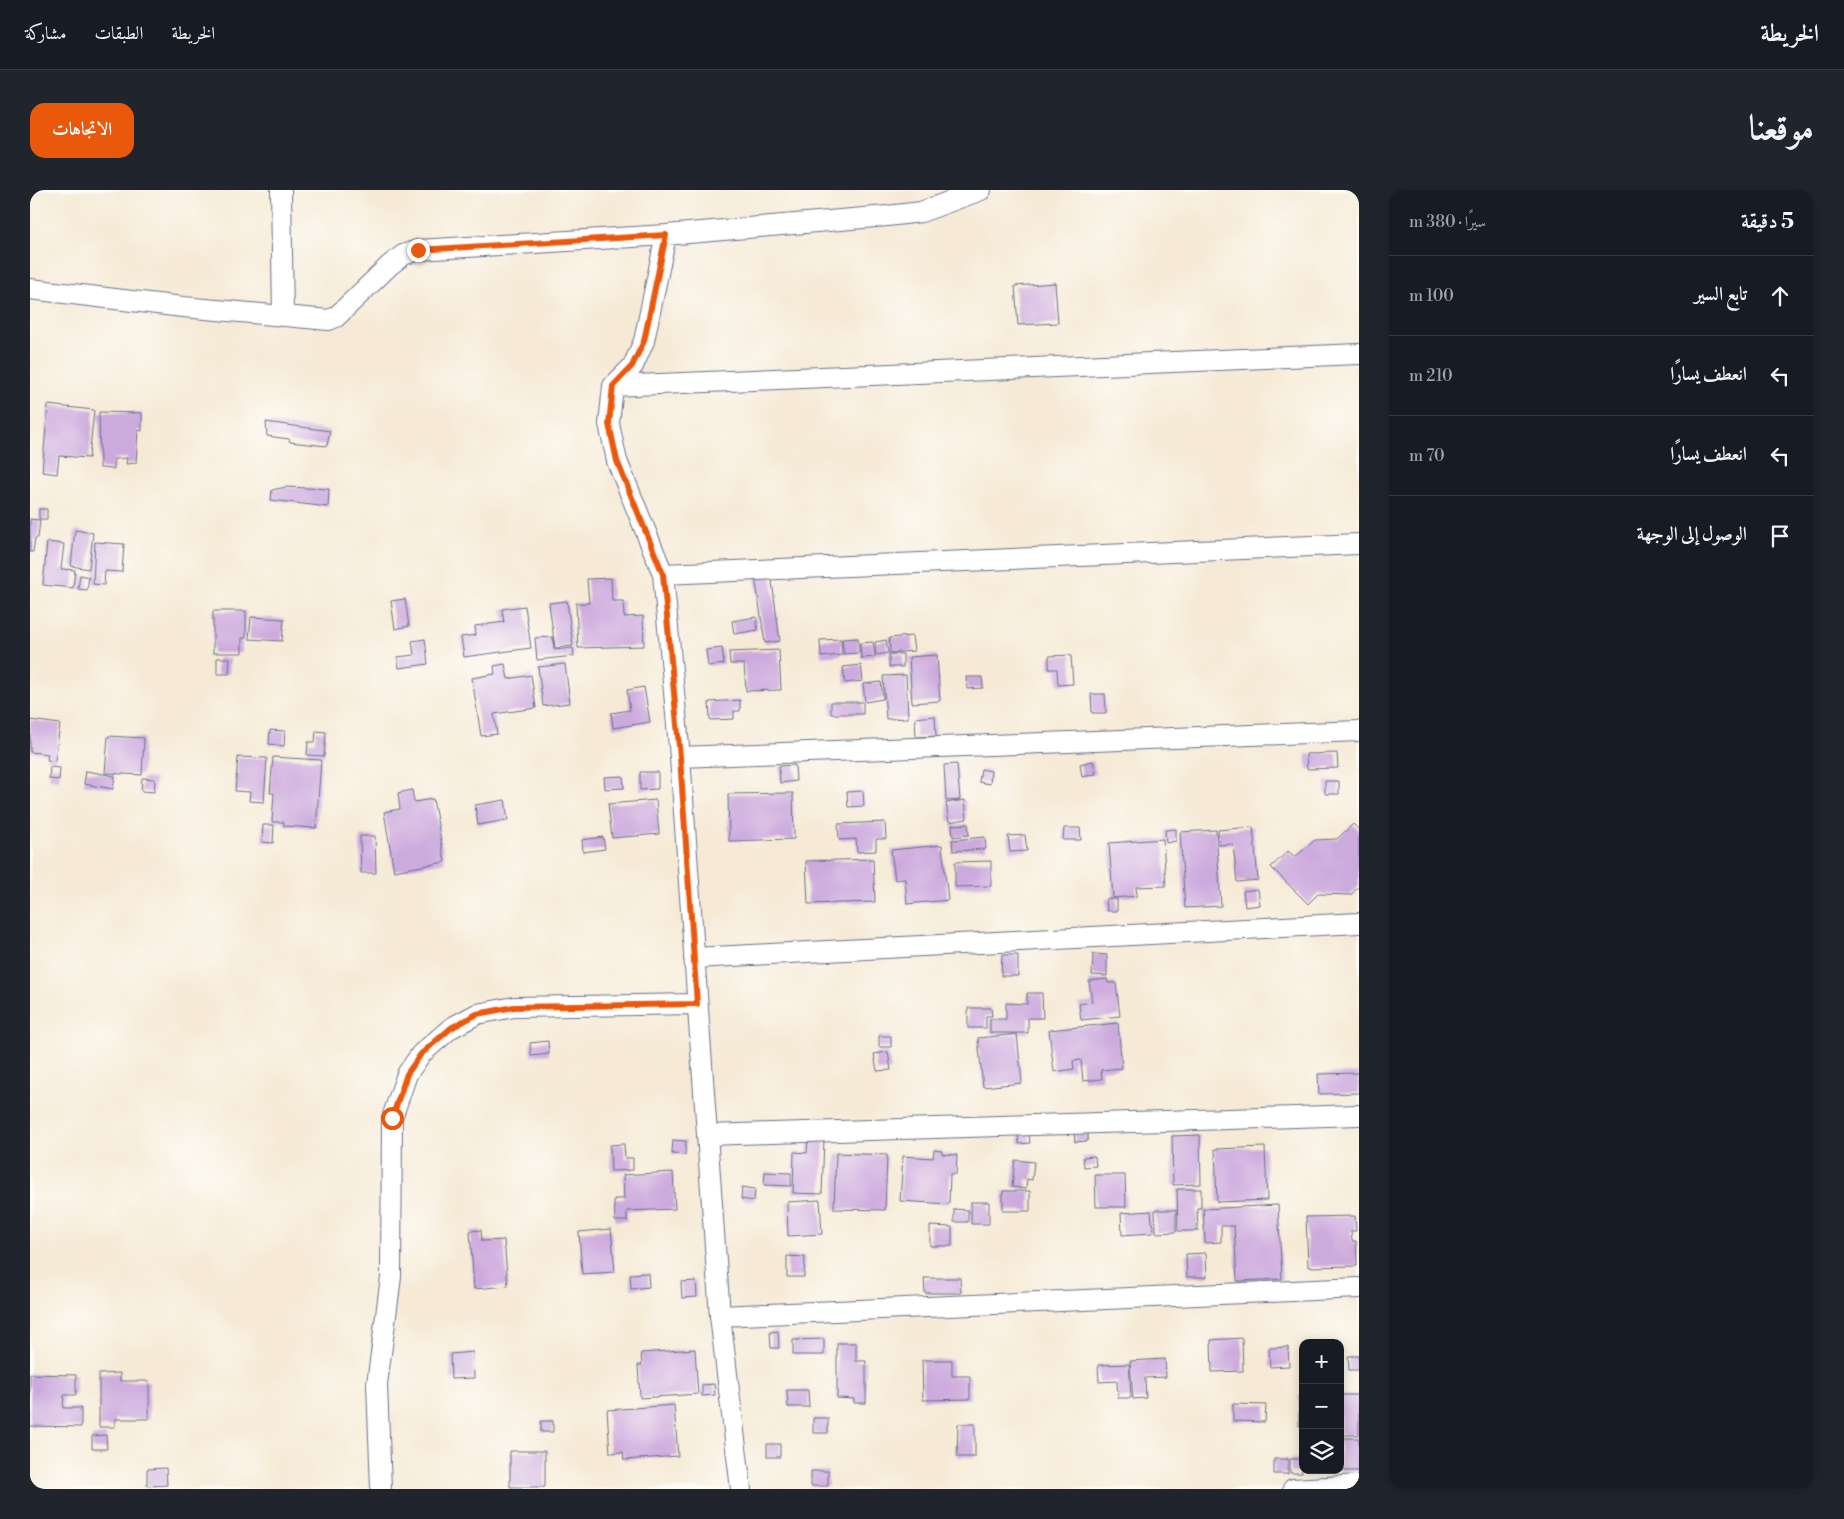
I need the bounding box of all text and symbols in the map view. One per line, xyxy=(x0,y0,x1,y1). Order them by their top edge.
text: الخريطة xyxy=(1761,19,1819,49)
text: مشاركة xyxy=(25,22,66,45)
text: الطبقات xyxy=(94,22,143,45)
text: الخريطة xyxy=(171,22,215,45)
button: الاتجاهات xyxy=(30,103,134,158)
text: موقعنا xyxy=(1749,107,1814,150)
text: 5 دقيقة xyxy=(1741,209,1794,235)
text: سيرًا · 380 m xyxy=(1409,212,1486,232)
route end xyxy=(407,239,430,262)
text: تابع السير xyxy=(1694,282,1747,306)
icon: ahead xyxy=(1766,282,1794,310)
text: 100 m xyxy=(1409,286,1454,306)
text: انعطف يسارًا xyxy=(1670,362,1747,386)
icon: left xyxy=(1766,362,1794,390)
text: 210 m xyxy=(1409,366,1453,386)
text: انعطف يسارًا xyxy=(1670,442,1747,466)
icon: left xyxy=(1766,442,1794,470)
text: 70 m xyxy=(1409,446,1445,466)
text: الوصول إلى الوجهة xyxy=(1637,522,1747,546)
icon: arrive xyxy=(1766,522,1794,550)
route start xyxy=(381,1107,404,1130)
map controls xyxy=(1299,1339,1344,1474)
button: + xyxy=(1299,1339,1344,1384)
button: − xyxy=(1299,1384,1344,1429)
button: layers xyxy=(1299,1429,1344,1474)

